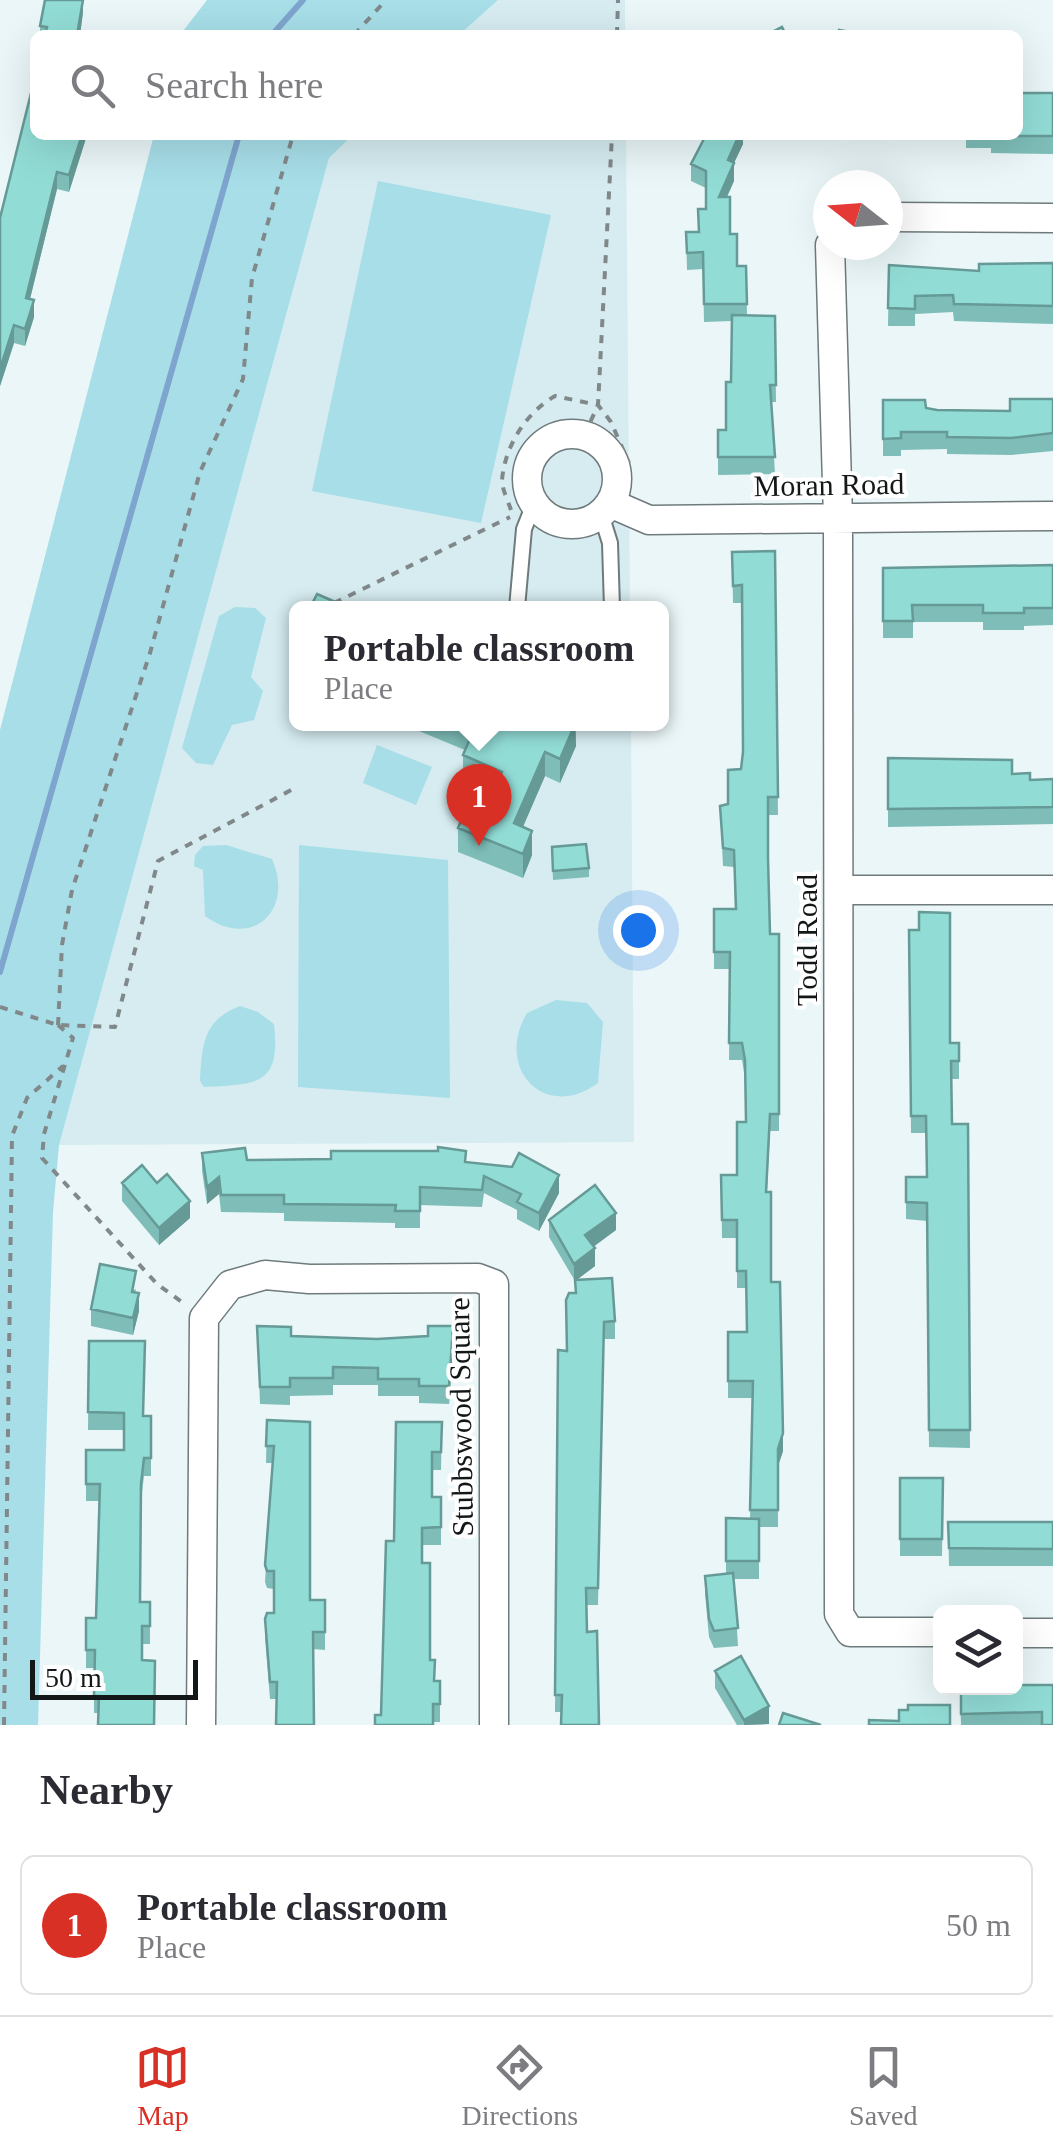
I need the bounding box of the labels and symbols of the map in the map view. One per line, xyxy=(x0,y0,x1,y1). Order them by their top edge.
north arrow xyxy=(813,170,903,260)
street label: Moran Road xyxy=(753,467,905,502)
pin: 1 xyxy=(446,764,512,846)
street label: Todd Road xyxy=(790,874,823,1006)
your location xyxy=(613,905,664,956)
street label: Stubbswood Square xyxy=(442,1297,479,1537)
scale bar xyxy=(30,1655,198,1700)

